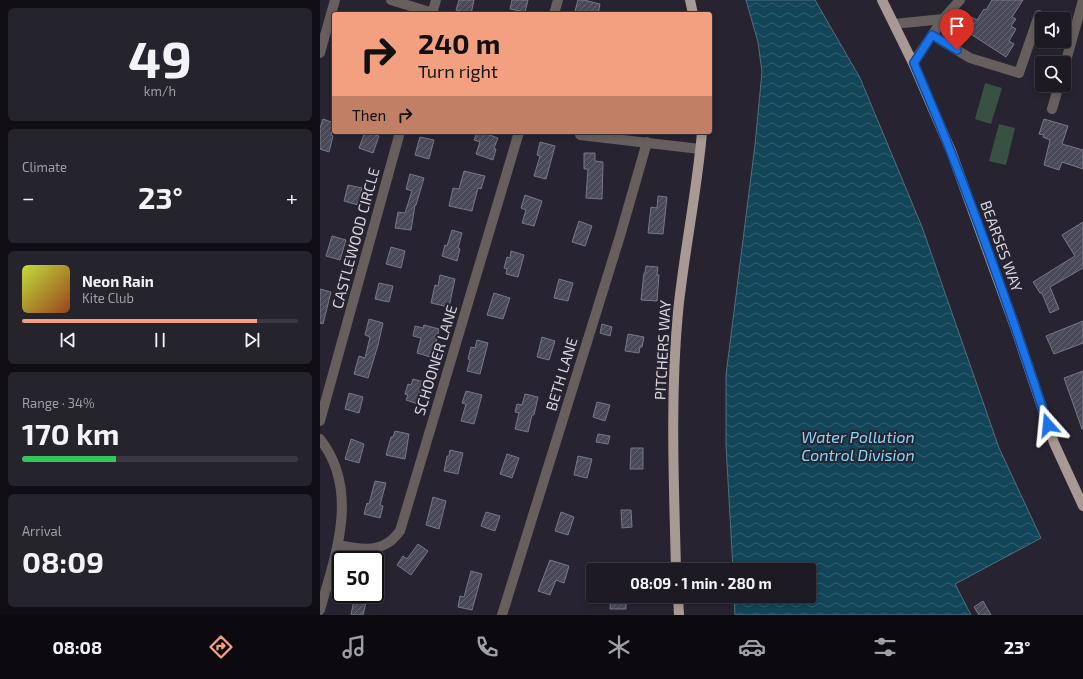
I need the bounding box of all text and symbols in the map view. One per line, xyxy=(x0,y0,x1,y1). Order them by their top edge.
pin xyxy=(940,9,974,50)
map controls xyxy=(1035,12,1071,92)
button: sound xyxy=(1035,12,1071,48)
icon: arrive xyxy=(946,15,968,37)
text: 49 xyxy=(128,26,192,88)
text: 240 m xyxy=(418,26,501,60)
icon: right xyxy=(352,28,404,80)
button: search xyxy=(1035,56,1071,92)
text: Turn right xyxy=(418,60,498,82)
text: km/h xyxy=(144,83,176,99)
icon: right xyxy=(394,104,416,126)
text: Then xyxy=(352,106,386,124)
text: Climate xyxy=(22,159,67,175)
street label: CASTLEWOOD CIRCLE xyxy=(328,166,382,310)
text: 23° xyxy=(138,179,183,215)
text: − xyxy=(22,184,35,210)
text: + xyxy=(286,184,298,210)
street label: BEARSES WAY xyxy=(977,198,1027,294)
text: Neon Rain xyxy=(82,272,154,290)
text: Kite Club xyxy=(82,290,134,306)
street label: PITCHERS WAY xyxy=(650,299,674,400)
street label: SCHOONER LANE xyxy=(410,303,460,417)
icon: previous xyxy=(57,329,79,351)
icon: pause xyxy=(149,329,171,351)
icon: next xyxy=(241,329,263,351)
street label: BETH LANE xyxy=(541,335,581,413)
text: Range · 34% xyxy=(22,395,95,411)
position arrow xyxy=(1027,404,1069,446)
text: 170 km xyxy=(22,415,119,451)
water label: Water Pollution Control Division xyxy=(801,427,915,464)
text: Arrival xyxy=(22,523,62,539)
text: 08:09 xyxy=(22,543,104,579)
speed limit sign: 50 xyxy=(332,551,384,603)
text: 08:09 · 1 min · 280 m xyxy=(630,574,772,592)
icon: directions xyxy=(207,633,235,661)
icon: music xyxy=(340,633,368,661)
icon: phone xyxy=(473,633,501,661)
icon: climate xyxy=(605,633,633,661)
icon: car xyxy=(738,633,766,661)
icon: filters xyxy=(871,633,899,661)
text: 08:08 xyxy=(52,636,102,658)
text: 23° xyxy=(1004,636,1031,658)

